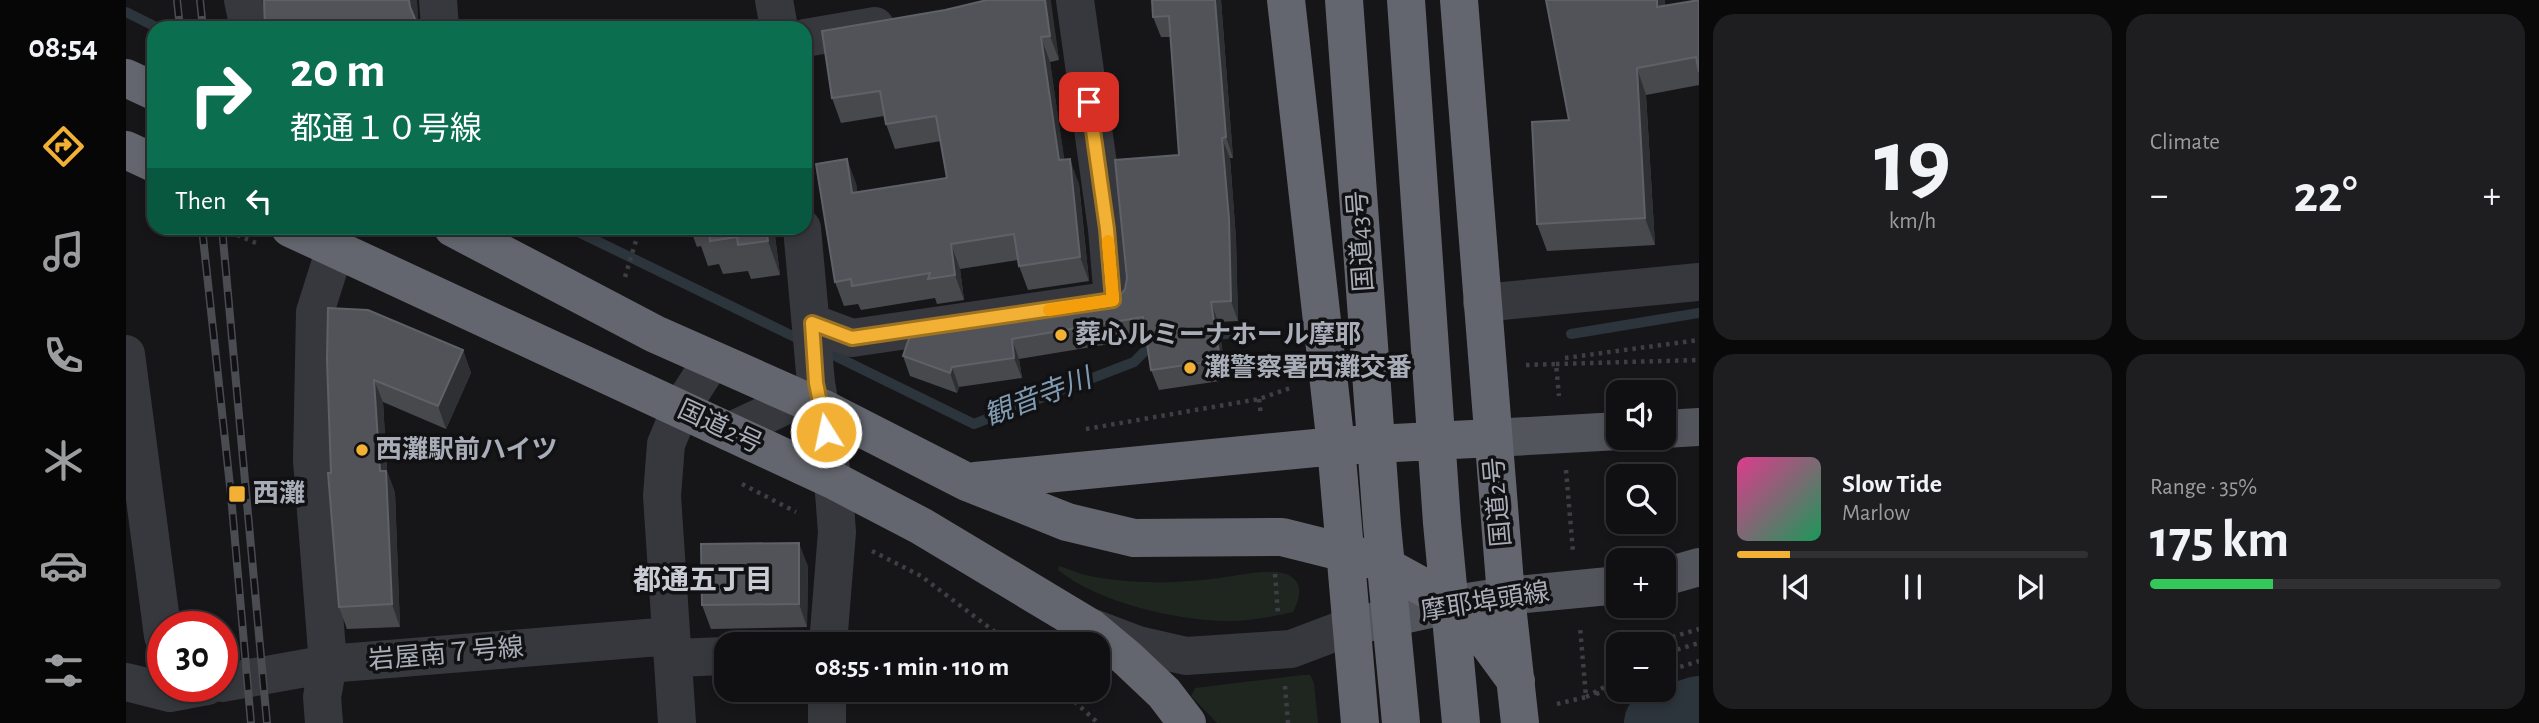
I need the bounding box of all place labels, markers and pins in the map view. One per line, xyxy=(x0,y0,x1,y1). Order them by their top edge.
pin xyxy=(1059,72,1119,132)
place label: 葬心ルミーナホール摩耶 xyxy=(1075,320,1361,348)
marker: 葬心ルミーナホール摩耶 xyxy=(1053,327,1069,343)
place label: 灘警察署西灘交番 xyxy=(1204,353,1412,381)
marker: 灘警察署西灘交番 xyxy=(1182,360,1198,376)
place label: 西灘駅前ハイツ xyxy=(376,435,557,463)
marker: 西灘駅前ハイツ xyxy=(354,442,370,458)
place label: 西灘 xyxy=(253,479,305,507)
marker: 西灘 xyxy=(227,484,247,504)

